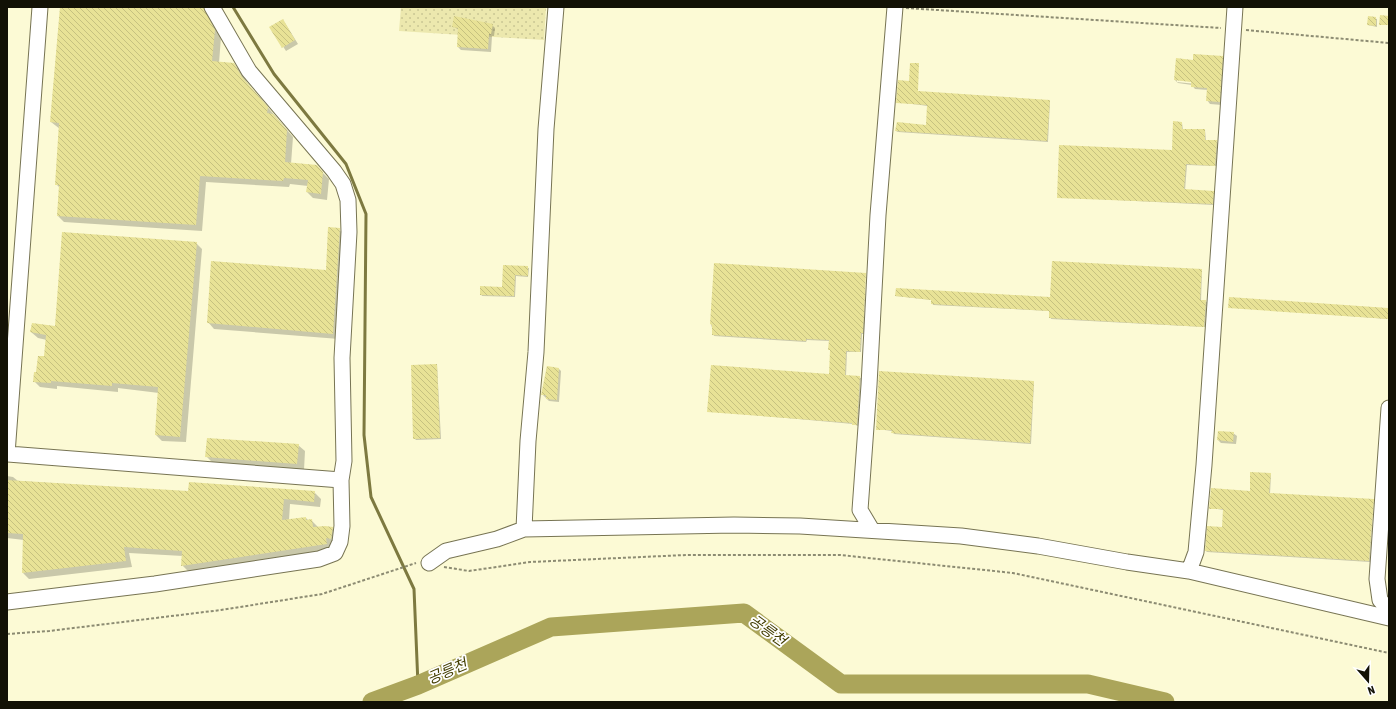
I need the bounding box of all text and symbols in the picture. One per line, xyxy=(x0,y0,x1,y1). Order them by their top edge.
water label: 공릉천 xyxy=(746,611,792,650)
water label: 공릉천 xyxy=(425,654,471,687)
north arrow xyxy=(1348,661,1388,701)
text: N xyxy=(1366,684,1377,697)

